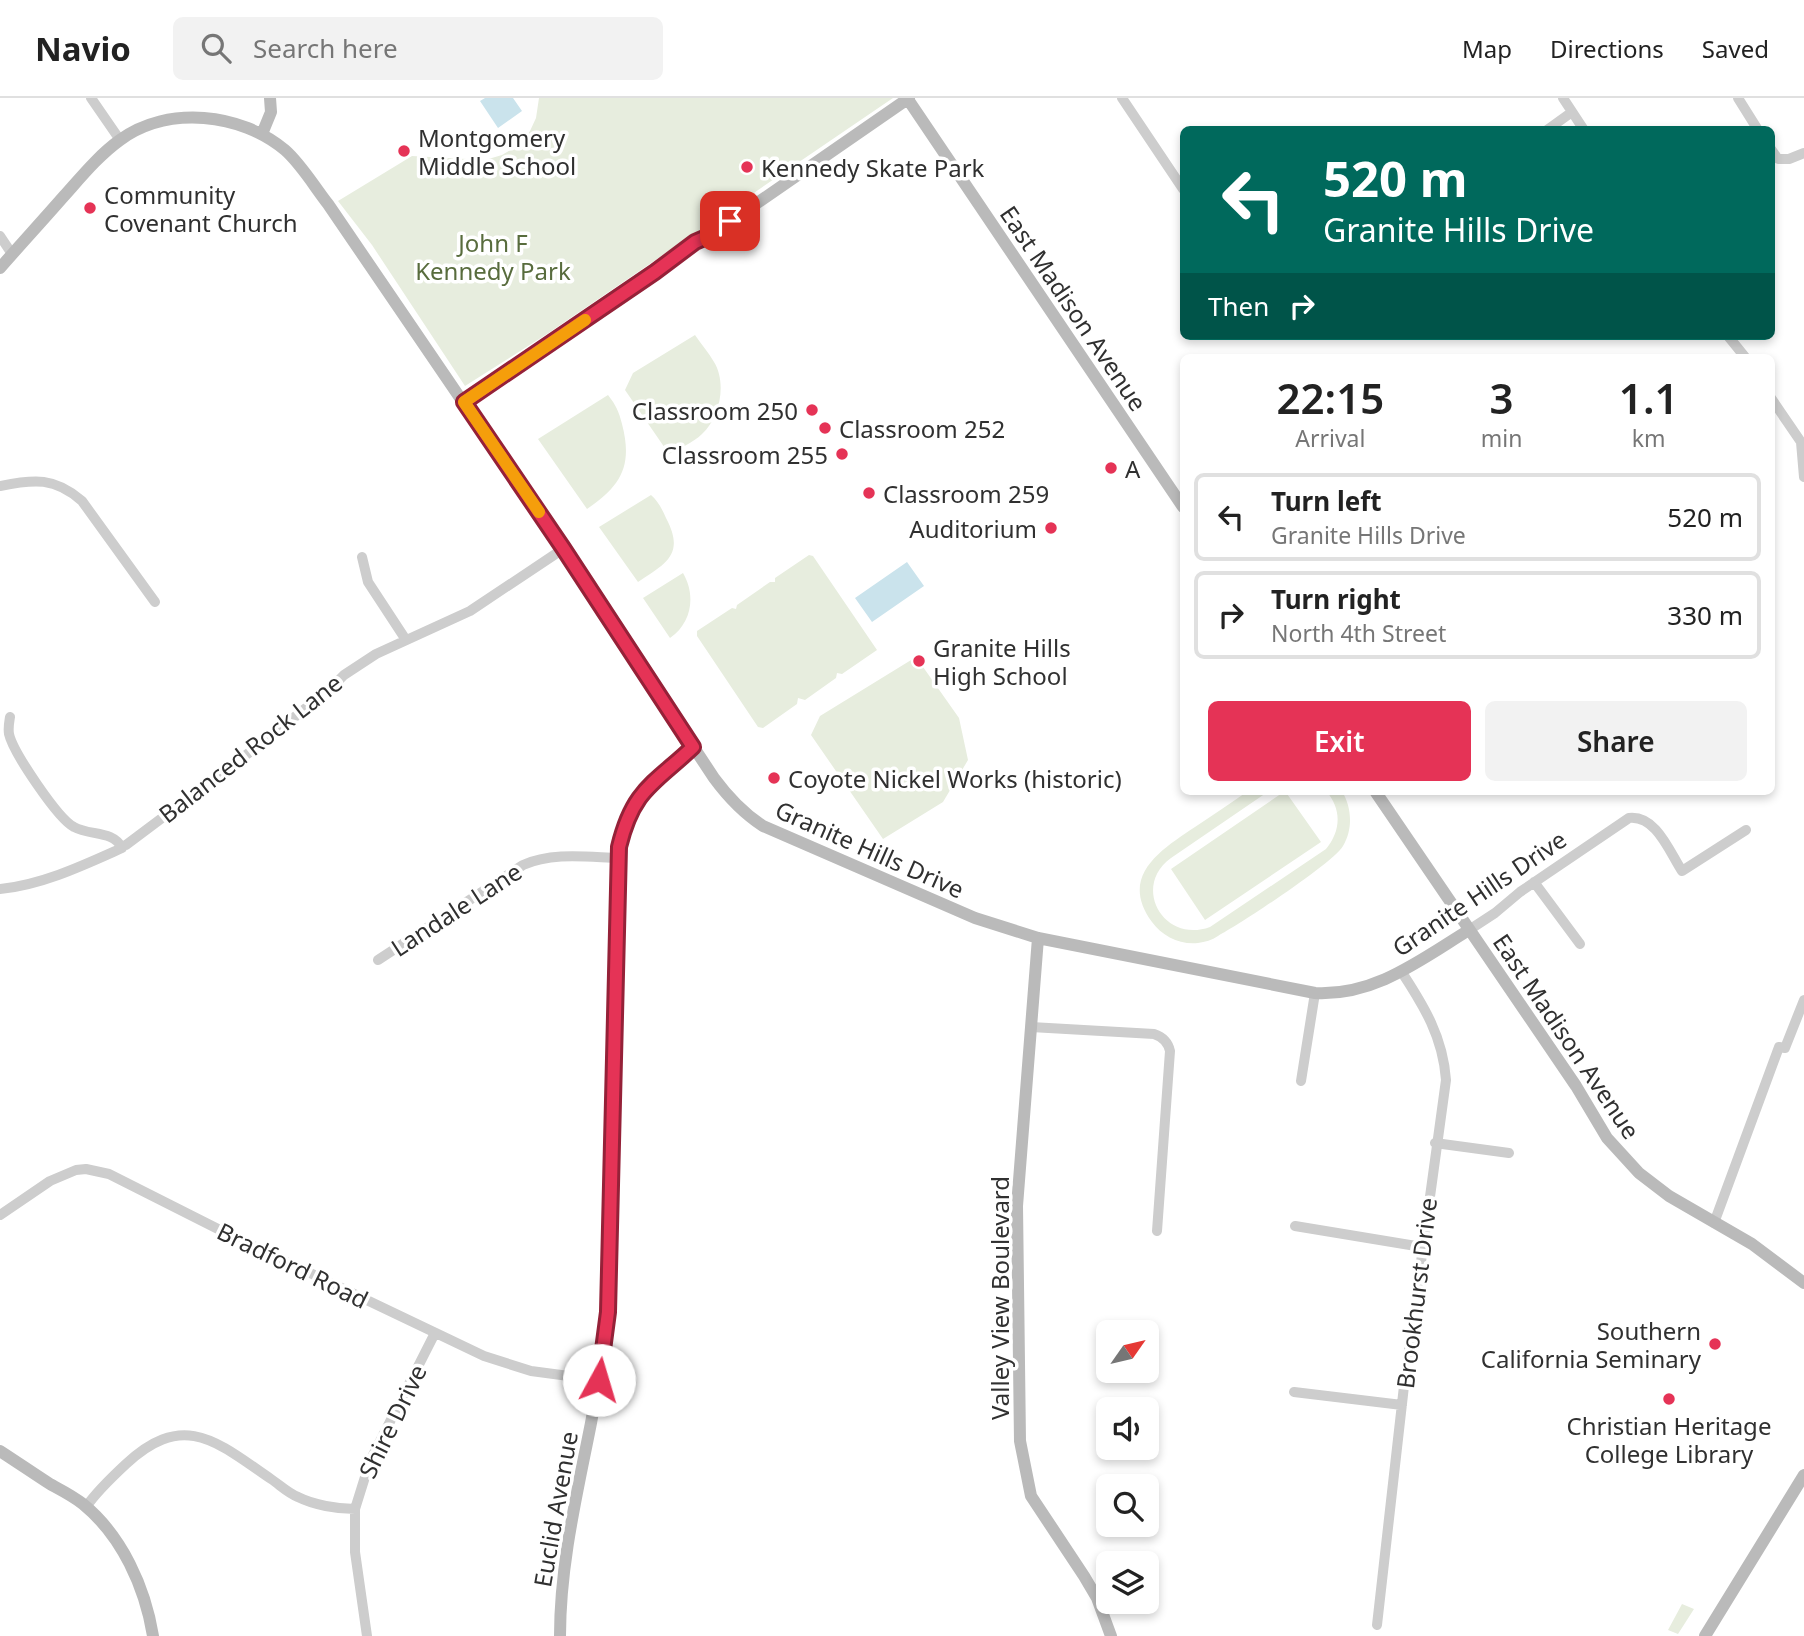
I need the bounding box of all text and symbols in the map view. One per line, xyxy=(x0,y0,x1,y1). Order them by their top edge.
search box xyxy=(173,17,663,80)
text: Navio xyxy=(35,26,131,71)
icon: search xyxy=(197,29,235,67)
text: Search here xyxy=(253,30,398,66)
text: Map xyxy=(1462,32,1512,65)
text: Directions xyxy=(1550,32,1664,65)
text: Saved xyxy=(1702,32,1769,65)
place label: Montgomery Middle School xyxy=(418,121,576,182)
marker: Montgomery Middle School xyxy=(396,143,412,159)
text: 520 m xyxy=(1323,145,1468,211)
place label: Kennedy Skate Park xyxy=(761,151,985,184)
icon: left xyxy=(1208,154,1299,245)
marker: Kennedy Skate Park xyxy=(739,159,755,175)
place label: Community Covenant Church xyxy=(104,178,298,239)
pin xyxy=(700,191,760,251)
street label: East Madison Avenue xyxy=(993,199,1155,417)
marker: Community Covenant Church xyxy=(82,200,98,216)
icon: arrive xyxy=(711,202,749,240)
text: Granite Hills Drive xyxy=(1323,208,1594,251)
park label: John F Kennedy Park xyxy=(415,226,571,287)
icon: right xyxy=(1283,287,1321,325)
text: Then xyxy=(1208,288,1269,324)
text: 22:15 xyxy=(1277,369,1384,426)
text: 3 xyxy=(1490,369,1514,426)
text: 1.1 xyxy=(1619,369,1679,426)
place label: Classroom 250 xyxy=(632,394,798,427)
marker: Classroom 250 xyxy=(804,402,820,418)
place label: Classroom 252 xyxy=(839,412,1005,445)
marker: Classroom 252 xyxy=(817,420,833,436)
text: Arrival xyxy=(1295,422,1365,454)
text: min xyxy=(1481,422,1522,454)
text: km xyxy=(1632,422,1666,454)
place label: Classroom 255 xyxy=(662,438,828,471)
marker: Classroom 255 xyxy=(834,446,850,462)
place label: A xyxy=(1125,452,1141,485)
marker: A xyxy=(1103,460,1119,476)
place label: Classroom 259 xyxy=(883,477,1049,510)
text: Turn left xyxy=(1271,483,1382,519)
marker: Classroom 259 xyxy=(861,485,877,501)
icon: left xyxy=(1212,498,1250,536)
text: 520 m xyxy=(1667,499,1743,535)
place label: Auditorium xyxy=(909,512,1037,545)
text: Granite Hills Drive xyxy=(1271,519,1466,551)
marker: Auditorium xyxy=(1043,520,1059,536)
text: Turn right xyxy=(1271,581,1401,617)
icon: right xyxy=(1212,596,1250,634)
text: 330 m xyxy=(1667,597,1743,633)
text: North 4th Street xyxy=(1271,617,1446,649)
place label: Granite Hills High School xyxy=(933,631,1071,692)
marker: Granite Hills High School xyxy=(911,653,927,669)
street label: Balanced Rock Lane xyxy=(152,666,348,830)
button: Exit xyxy=(1208,701,1471,781)
button: Share xyxy=(1485,701,1747,781)
place label: Coyote Nickel Works (historic) xyxy=(788,762,1122,795)
marker: Coyote Nickel Works (historic) xyxy=(766,770,782,786)
street label: Granite Hills Drive xyxy=(770,793,970,905)
street label: Granite Hills Drive xyxy=(1386,822,1572,964)
street label: Landale Lane xyxy=(384,854,528,964)
street label: East Madison Avenue xyxy=(1486,927,1648,1145)
street label: Valley View Boulevard xyxy=(983,1176,1016,1420)
street label: Brookhurst Drive xyxy=(1388,1196,1444,1390)
street label: Bradford Road xyxy=(212,1214,374,1316)
place label: Southern California Seminary xyxy=(1481,1314,1702,1375)
north arrow xyxy=(1096,1320,1158,1382)
map controls xyxy=(1096,1320,1159,1614)
marker: Southern California Seminary xyxy=(1707,1336,1723,1352)
position arrow xyxy=(562,1343,636,1417)
street label: Shire Drive xyxy=(350,1359,434,1483)
marker: Christian Heritage College Library xyxy=(1661,1391,1677,1407)
button: sound xyxy=(1096,1397,1159,1460)
place label: Christian Heritage College Library xyxy=(1567,1409,1771,1470)
street label: Euclid Avenue xyxy=(525,1429,585,1589)
button: search xyxy=(1096,1474,1159,1537)
button: layers xyxy=(1096,1551,1159,1614)

